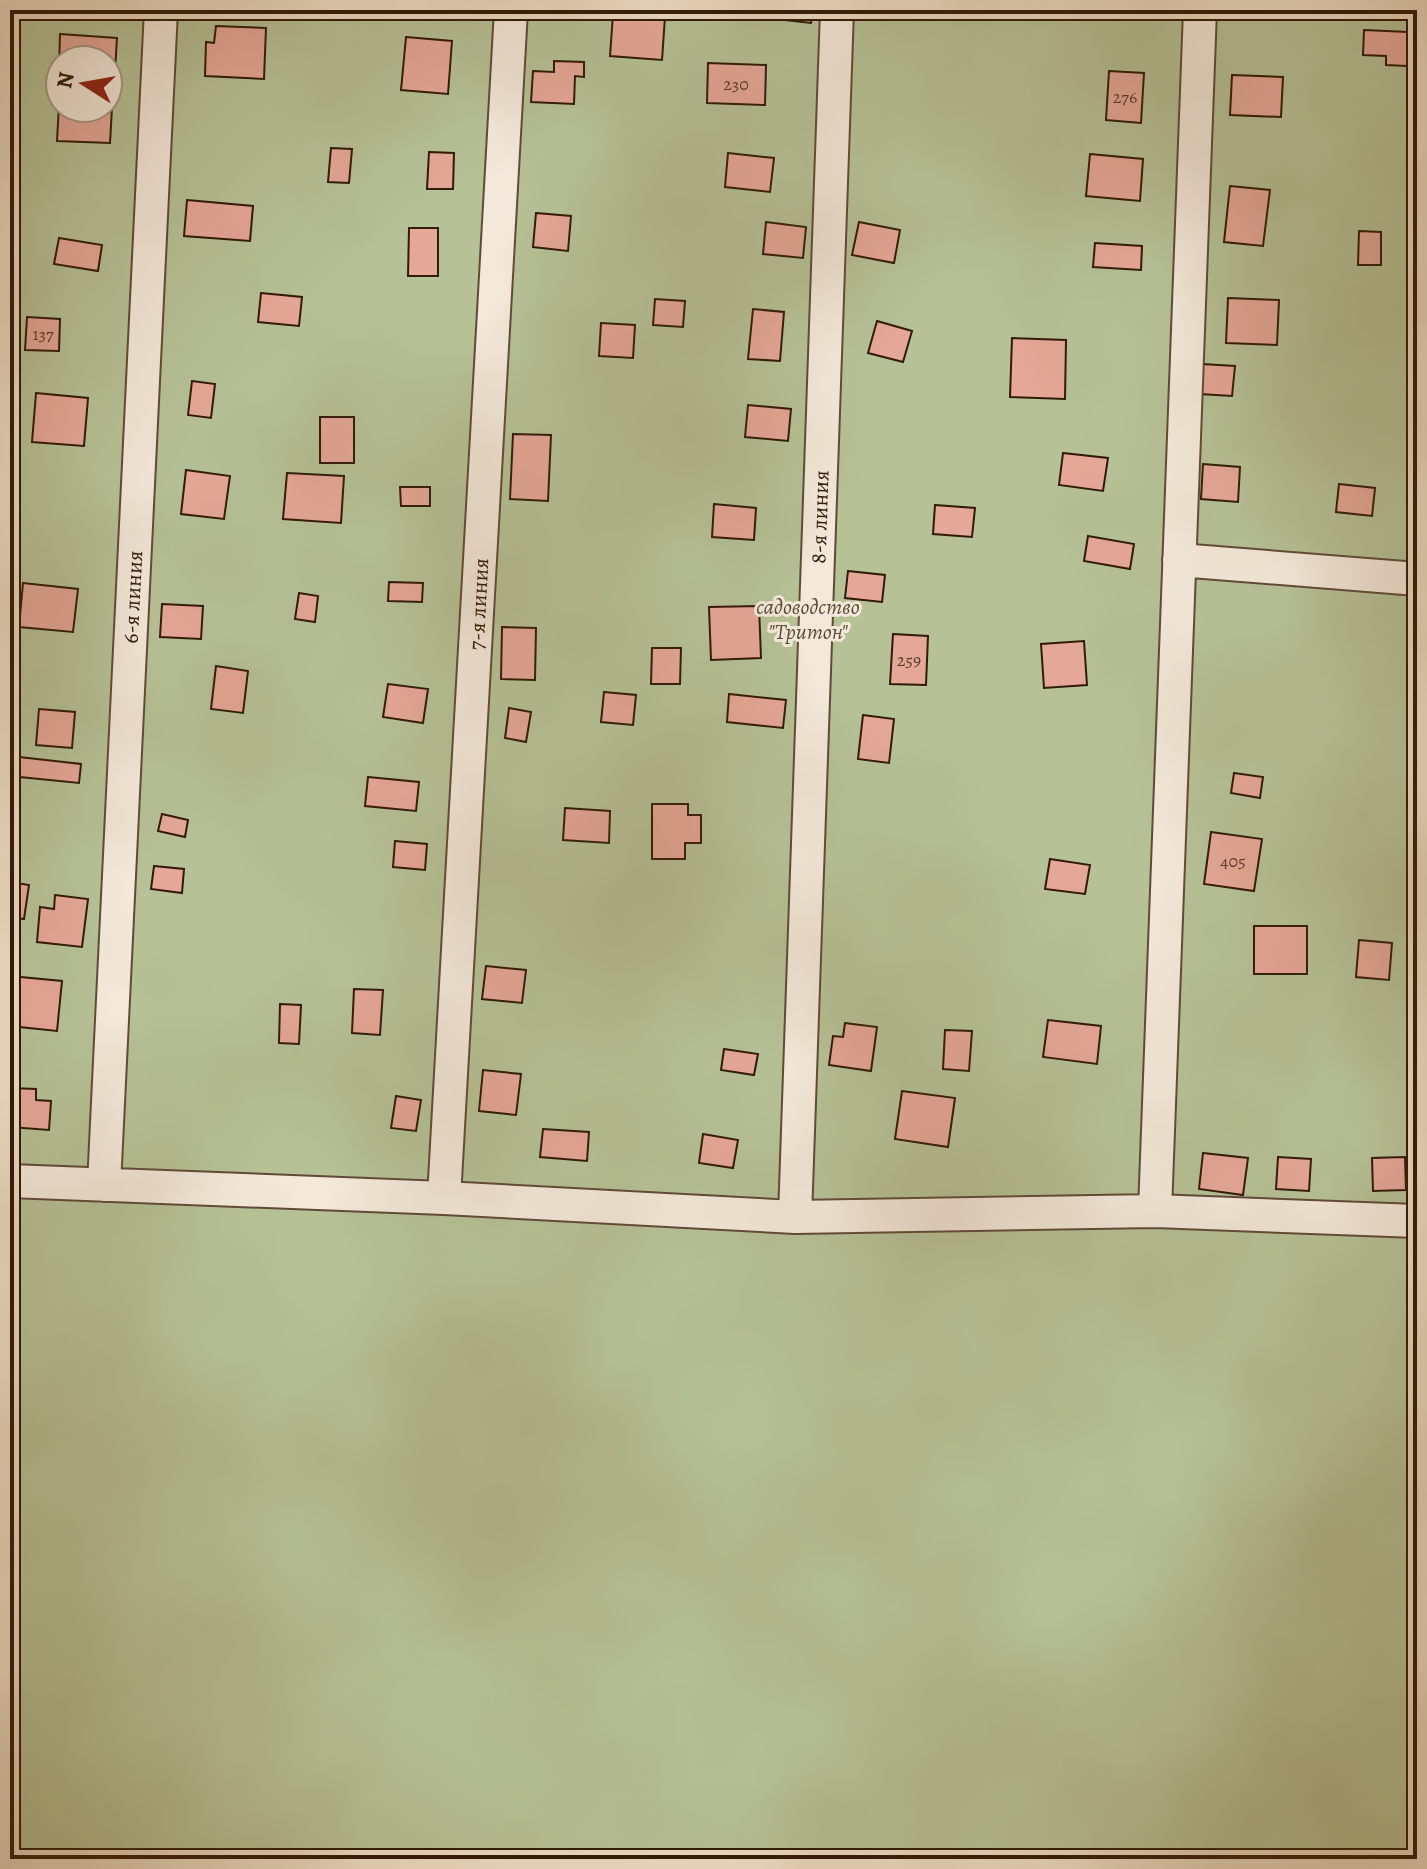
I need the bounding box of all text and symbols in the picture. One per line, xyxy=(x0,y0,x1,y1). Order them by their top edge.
north arrow xyxy=(44,44,124,124)
text: N xyxy=(49,70,82,91)
house number: 230 xyxy=(723,72,749,96)
house number: 276 xyxy=(1113,85,1137,109)
house number: 137 xyxy=(32,322,54,346)
street label: 8-я линия xyxy=(803,470,837,564)
street label: 6-я линия xyxy=(116,550,150,644)
street label: 7-я линия xyxy=(462,557,496,651)
park label: садоводство "Тритон" xyxy=(756,592,860,647)
house number: 259 xyxy=(897,648,921,672)
house number: 405 xyxy=(1220,849,1246,873)

